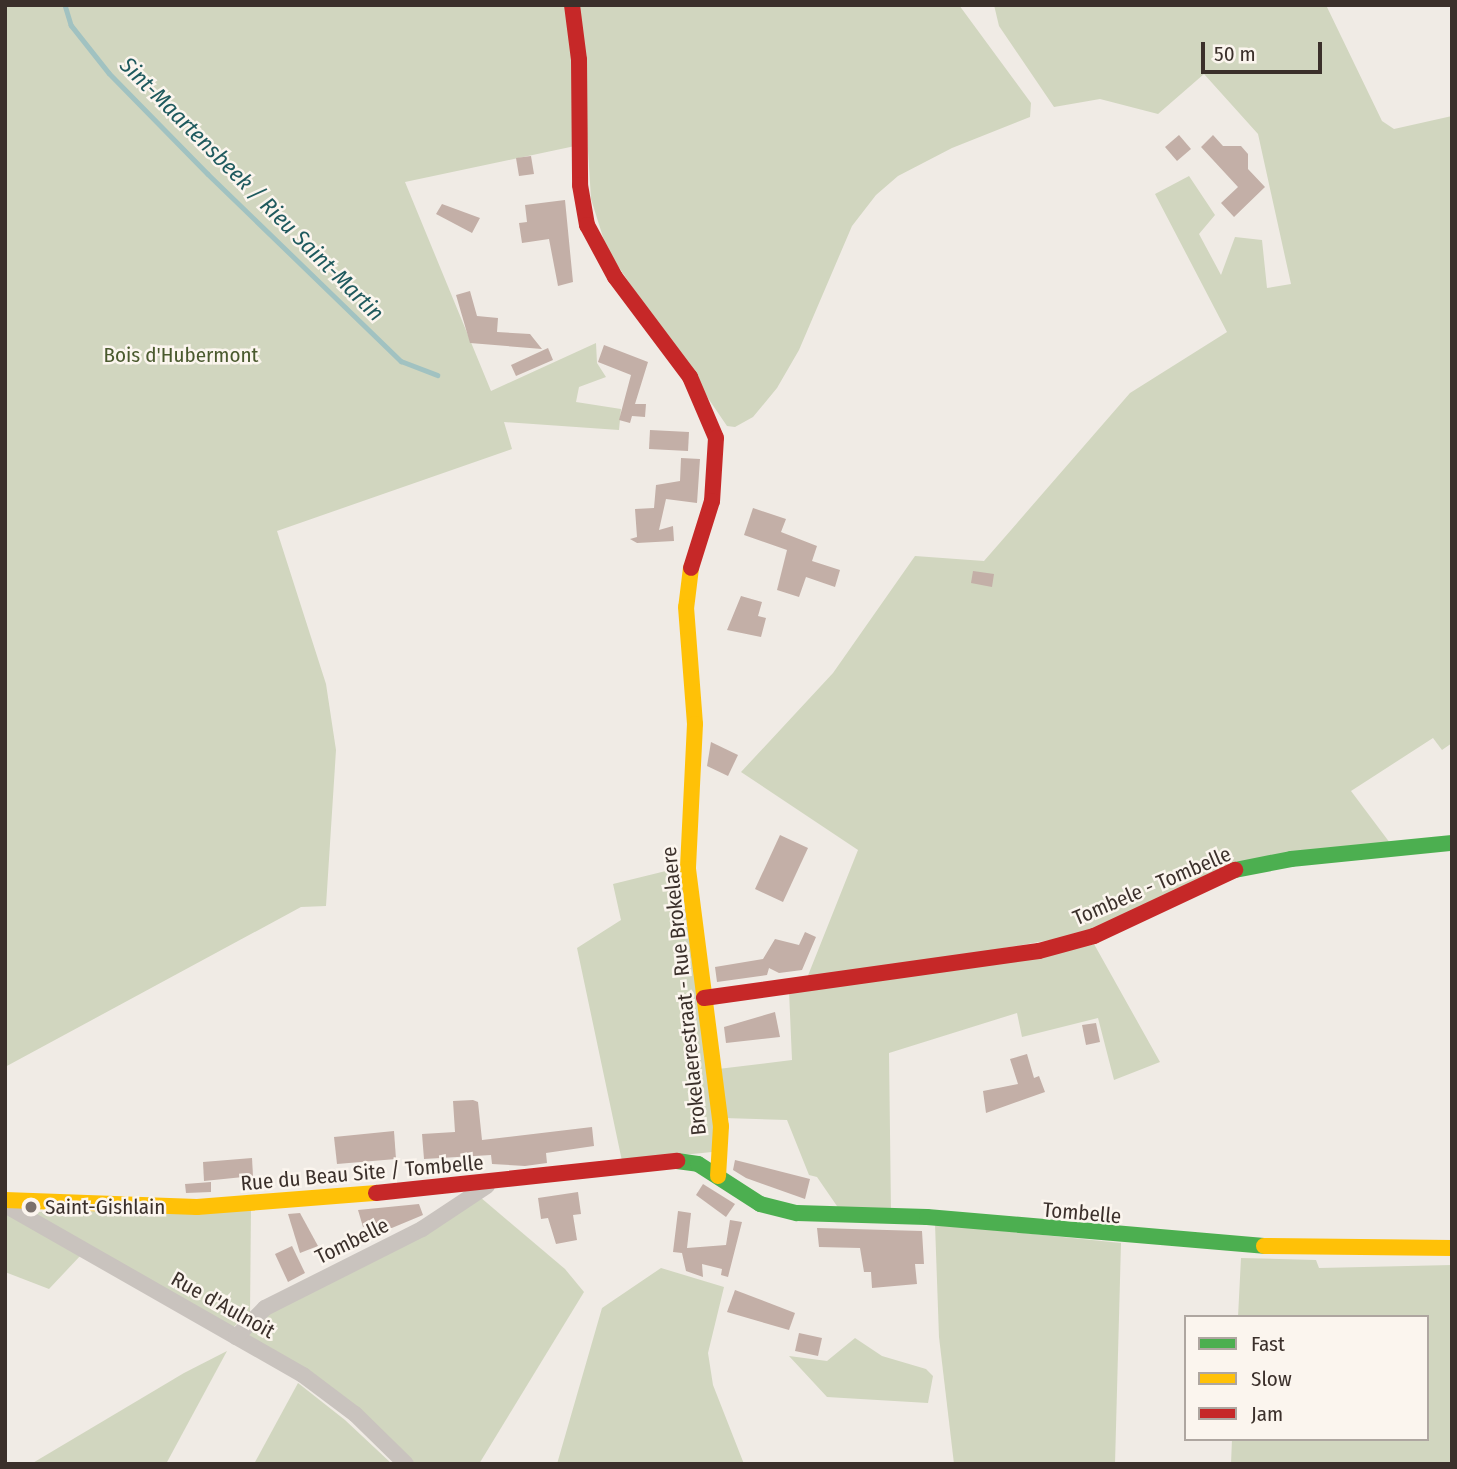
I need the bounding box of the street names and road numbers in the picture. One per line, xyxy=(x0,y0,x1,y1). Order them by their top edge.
street label: Tombele - Tombelle xyxy=(1069,841,1235,931)
street label: Brokelaerestraat - Rue Brokelaere xyxy=(656,845,712,1137)
street label: Rue du Beau Site / Tombelle xyxy=(239,1150,485,1196)
street label: Tombelle xyxy=(1042,1197,1122,1229)
street label: Tombelle xyxy=(311,1212,393,1270)
street label: Rue d'Aulnoit xyxy=(167,1266,279,1344)

